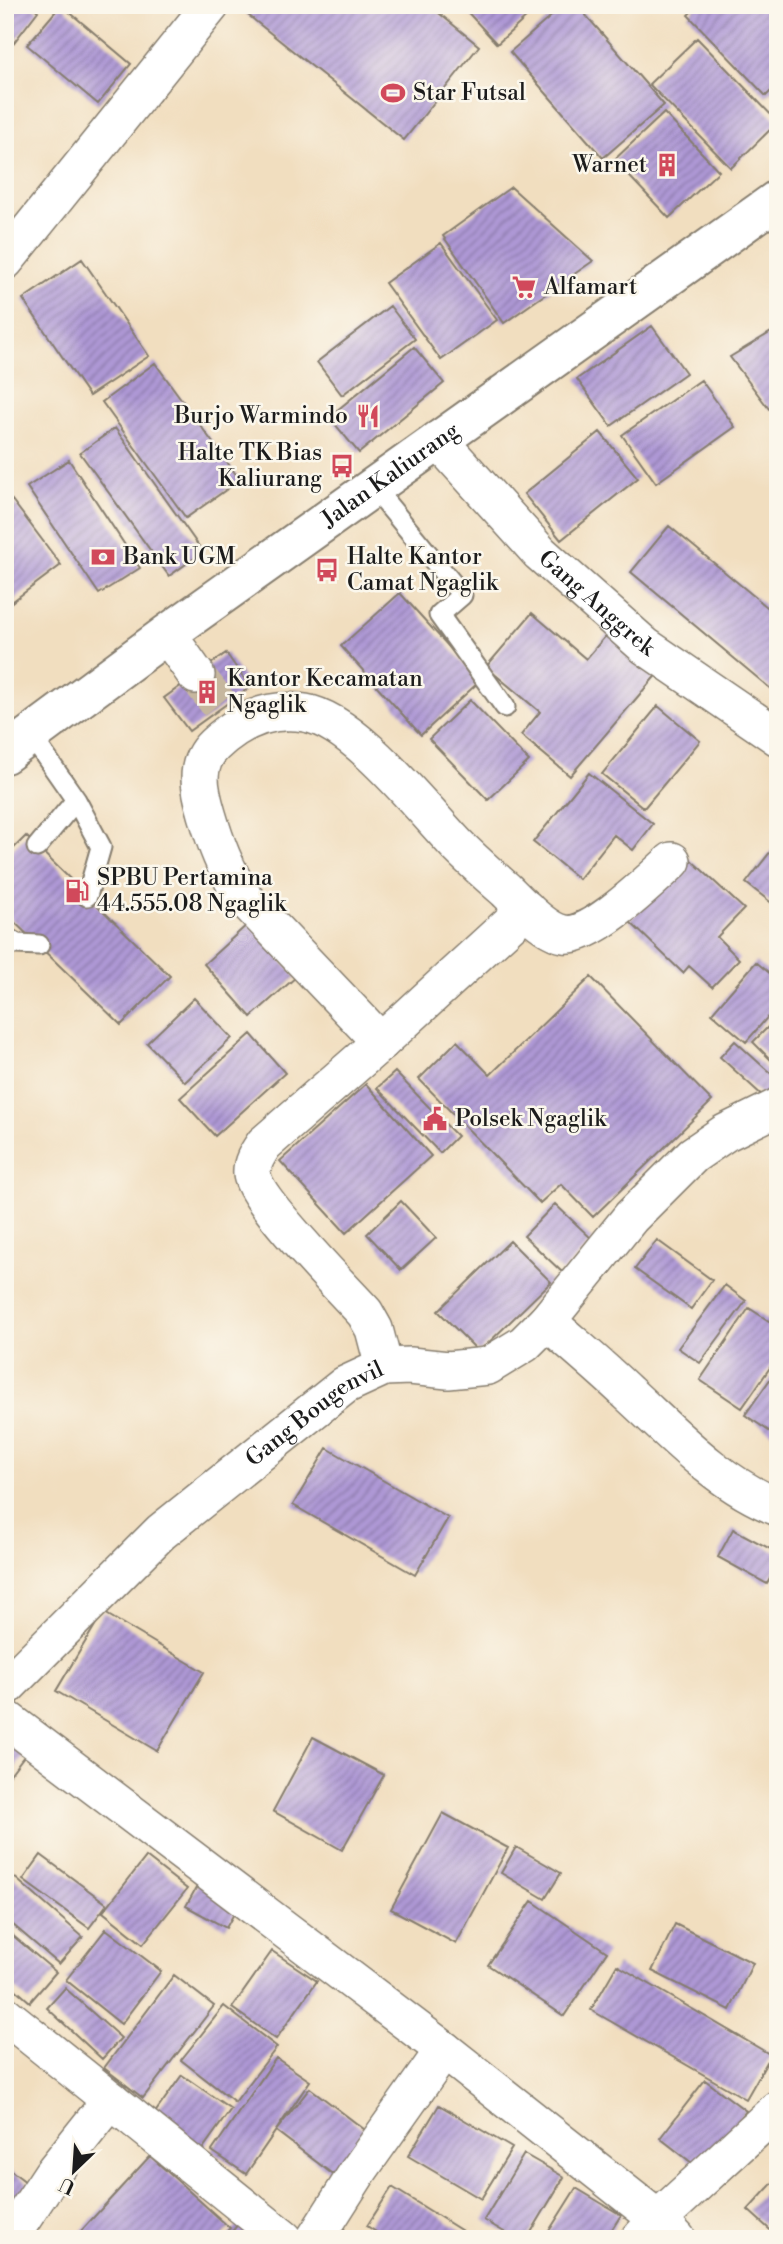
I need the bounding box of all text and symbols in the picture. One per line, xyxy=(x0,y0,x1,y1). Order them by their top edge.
sports icon: Star Futsal xyxy=(379,79,407,107)
place label: Star Futsal xyxy=(413,79,526,107)
place label: Warnet xyxy=(571,151,647,179)
building icon: Warnet xyxy=(653,151,681,179)
supermarket icon: Alfamart xyxy=(510,273,538,301)
place label: Alfamart xyxy=(543,273,637,301)
place label: Burjo Warmindo xyxy=(173,402,348,430)
restaurant icon: Burjo Warmindo xyxy=(354,402,382,430)
street label: Jalan Kaliurang xyxy=(315,416,465,534)
place label: Halte TK Bias Kaliurang xyxy=(178,439,322,493)
bus stop icon: Halte TK Bias Kaliurang xyxy=(328,452,356,480)
bank icon: Bank UGM xyxy=(89,543,117,571)
place label: Bank UGM xyxy=(122,543,236,571)
place label: Halte Kantor Camat Ngaglik xyxy=(347,543,499,597)
street label: Gang Anggrek xyxy=(533,544,661,663)
bus stop icon: Halte Kantor Camat Ngaglik xyxy=(313,556,341,584)
place label: Kantor Kecamatan Ngaglik xyxy=(227,665,423,719)
building icon: Kantor Kecamatan Ngaglik xyxy=(193,678,221,706)
place label: SPBU Pertamina 44.555.08 Ngaglik xyxy=(97,864,287,918)
fuel station icon: SPBU Pertamina 44.555.08 Ngaglik xyxy=(63,877,91,905)
public building icon: Polsek Ngaglik xyxy=(421,1105,449,1133)
place label: Polsek Ngaglik xyxy=(455,1105,607,1133)
street label: Gang Bougenvil xyxy=(240,1355,388,1473)
north arrow xyxy=(38,2136,108,2206)
text: U xyxy=(55,2171,79,2199)

